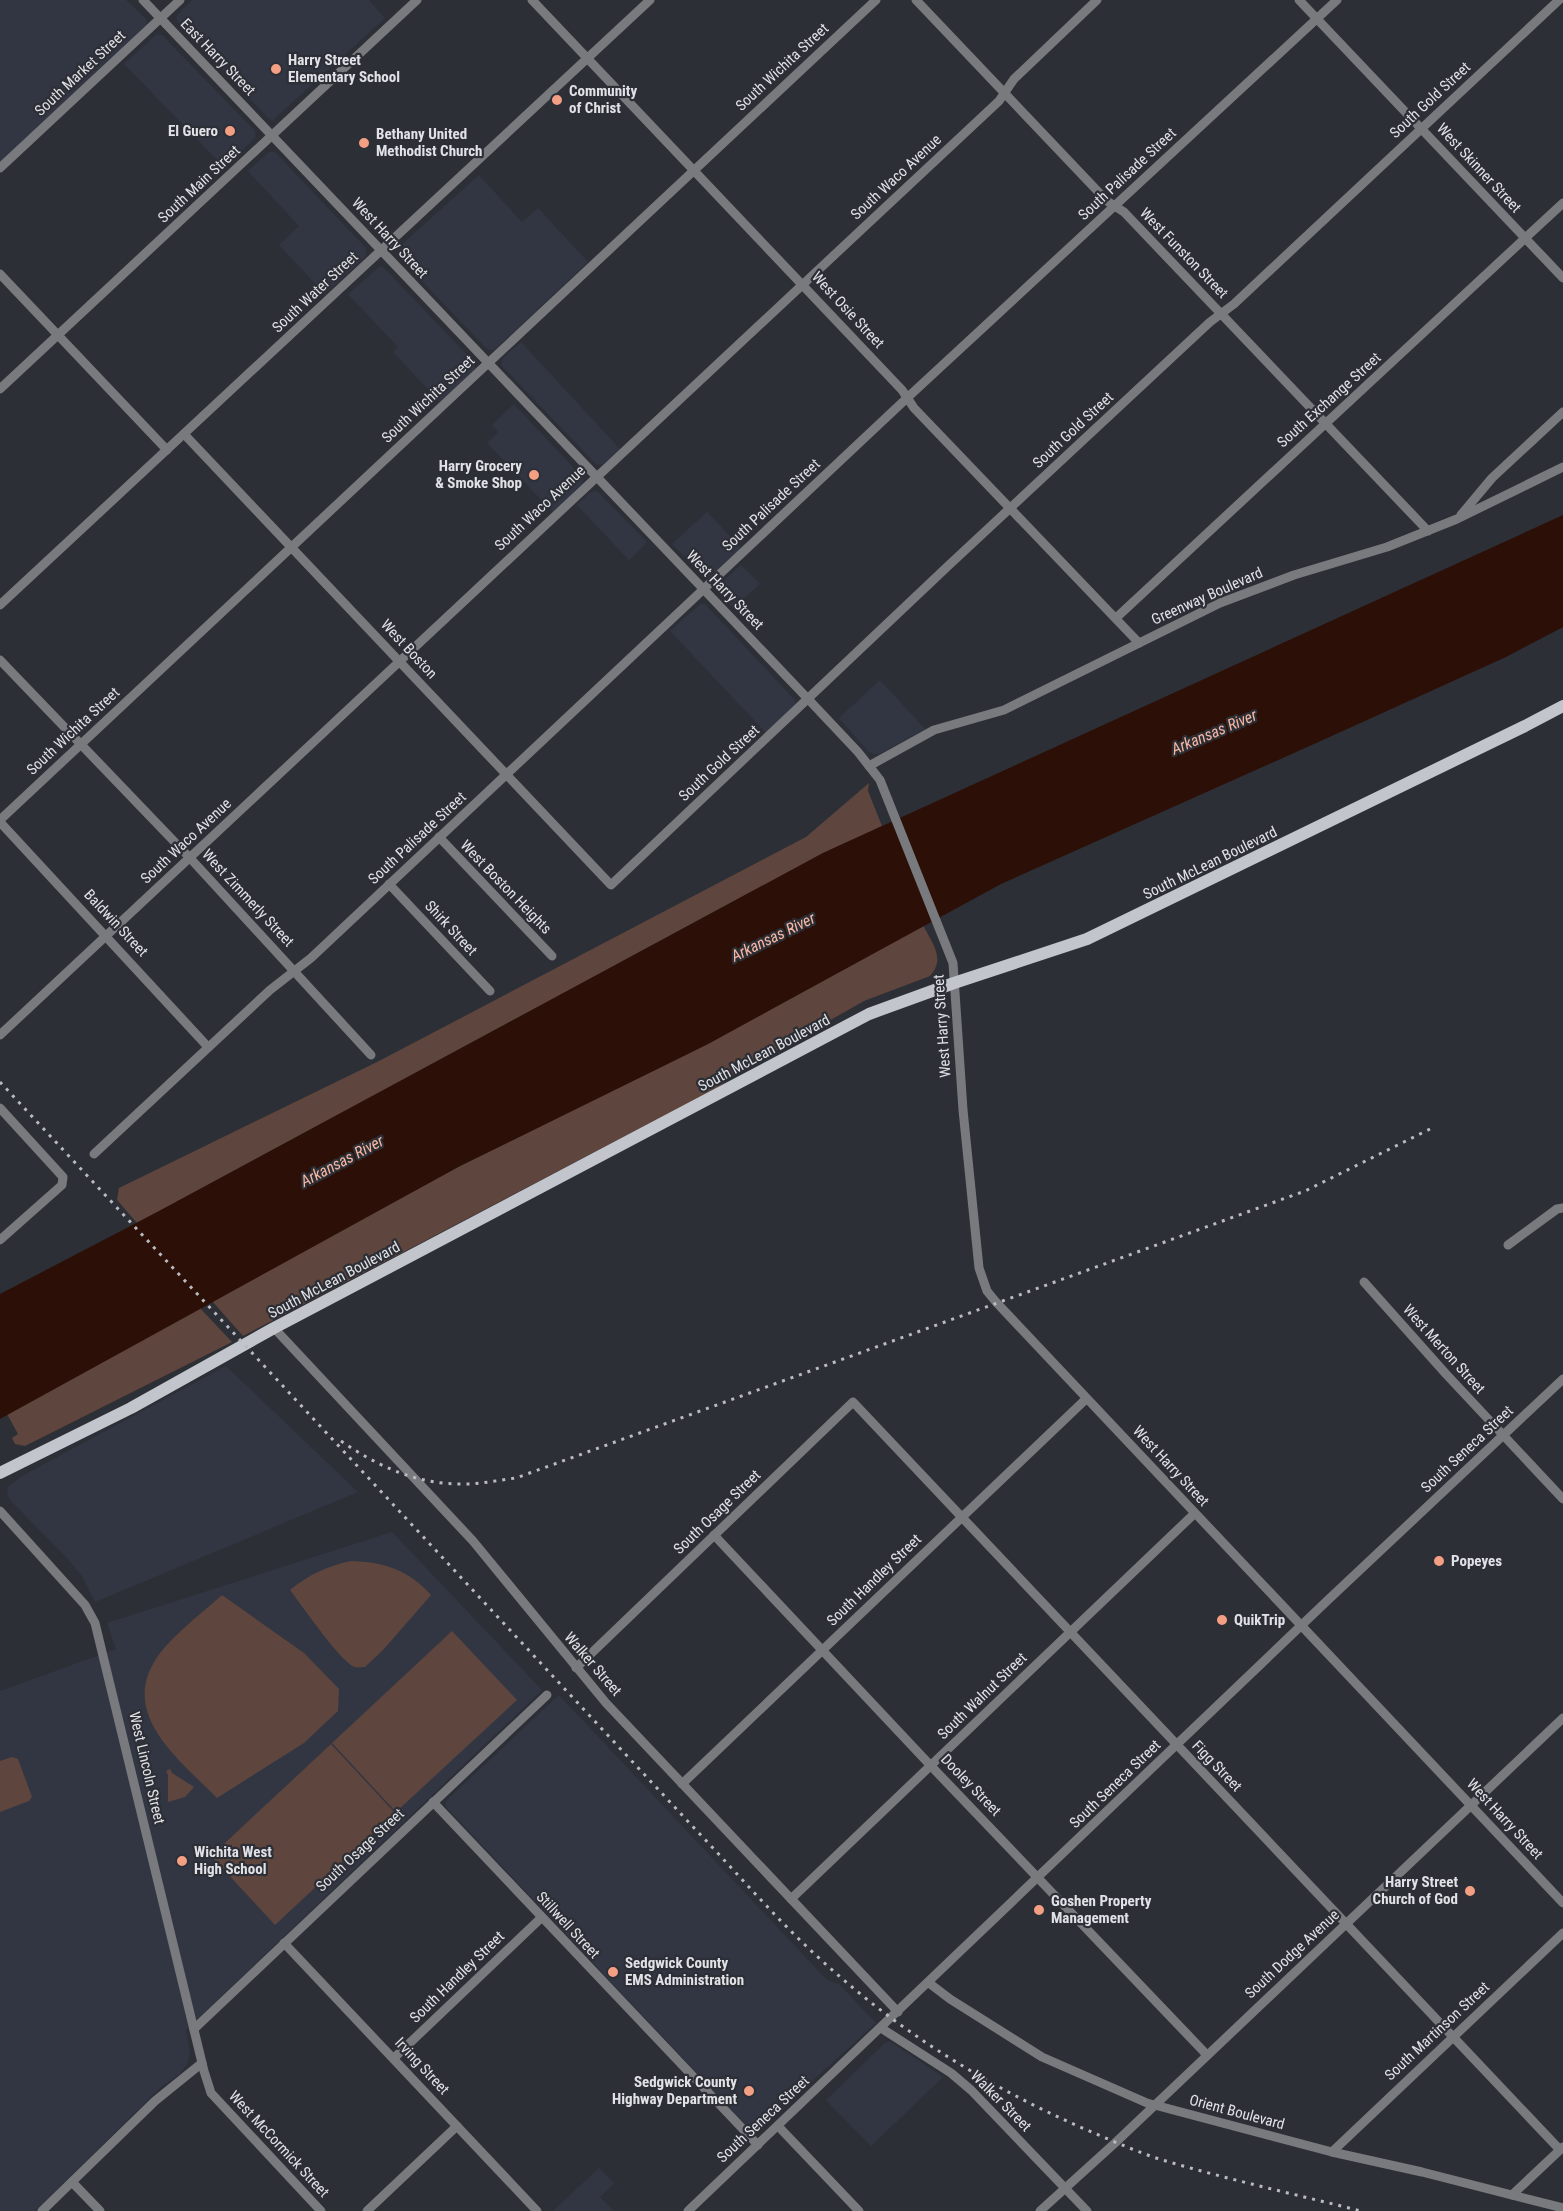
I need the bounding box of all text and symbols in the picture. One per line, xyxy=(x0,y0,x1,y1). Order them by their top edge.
street label: East Harry Street xyxy=(177,15,259,99)
street label: South Wichita Street xyxy=(732,19,832,115)
street label: South Market Street xyxy=(31,26,129,120)
place label: Harry Street Elementary School xyxy=(288,51,400,86)
street label: South Gold Street xyxy=(1386,58,1474,142)
marker: Harry Street Elementary School xyxy=(269,62,283,76)
place label: Community of Christ xyxy=(569,82,637,117)
marker: Community of Christ xyxy=(550,93,564,107)
street label: West Skinner Street xyxy=(1433,120,1525,216)
place label: El Guero xyxy=(168,122,218,140)
marker: El Guero xyxy=(223,124,237,138)
street label: South Palisade Street xyxy=(1074,124,1180,224)
place label: Bethany United Methodist Church xyxy=(376,125,483,160)
street label: South Waco Avenue xyxy=(847,130,945,224)
marker: Bethany United Methodist Church xyxy=(357,136,371,150)
street label: South Main Street xyxy=(154,141,244,227)
street label: West Harry Street xyxy=(348,194,432,282)
street label: West Funston Street xyxy=(1136,204,1232,302)
street label: South Water Street xyxy=(268,248,362,336)
street label: West Osie Street xyxy=(808,268,888,352)
street label: South Exchange Street xyxy=(1273,349,1385,451)
street label: South Wichita Street xyxy=(378,351,478,447)
street label: South Gold Street xyxy=(1029,388,1117,472)
street label: South Palisade Street xyxy=(718,455,824,555)
place label: Harry Grocery & Smoke Shop xyxy=(435,457,522,492)
street label: South Waco Avenue xyxy=(491,461,589,555)
marker: Harry Grocery & Smoke Shop xyxy=(527,468,541,482)
street label: West Harry Street xyxy=(683,546,767,634)
street label: Greenway Boulevard xyxy=(1149,563,1265,629)
street label: West Boston xyxy=(377,616,441,682)
street label: South Wichita Street xyxy=(23,683,123,779)
water label: Arkansas River xyxy=(1167,705,1261,759)
street label: South Gold Street xyxy=(675,721,763,805)
street label: South Palisade Street xyxy=(364,788,470,888)
street label: South Waco Avenue xyxy=(137,794,235,888)
street label: South McLean Boulevard xyxy=(1140,823,1280,903)
street label: West Boston Heights xyxy=(457,836,556,938)
street label: West Zimmerly Street xyxy=(198,846,298,950)
street label: Baldwin Street xyxy=(80,886,152,960)
street label: Shirk Street xyxy=(421,897,481,959)
water label: Arkansas River xyxy=(727,908,819,966)
street label: West Harry Street xyxy=(929,974,955,1078)
street label: South McLean Boulevard xyxy=(695,1011,833,1095)
water label: Arkansas River xyxy=(296,1131,388,1191)
street label: South McLean Boulevard xyxy=(265,1238,403,1322)
street label: West Merton Street xyxy=(1399,1301,1489,1397)
street label: South Seneca Street xyxy=(1417,1402,1517,1496)
street label: West Harry Street xyxy=(1129,1422,1213,1510)
street label: South Osage Street xyxy=(670,1466,764,1558)
street label: South Handley Street xyxy=(823,1530,925,1630)
place label: Popeyes xyxy=(1451,1552,1502,1570)
marker: Popeyes xyxy=(1432,1554,1446,1568)
place label: QuikTrip xyxy=(1234,1611,1285,1629)
marker: QuikTrip xyxy=(1215,1613,1229,1627)
street label: Walker Street xyxy=(560,1628,626,1700)
street label: South Walnut Street xyxy=(934,1649,1030,1743)
street label: West Lincoln Street xyxy=(125,1710,169,1826)
street label: South Seneca Street xyxy=(1066,1736,1164,1832)
street label: Figg Street xyxy=(1188,1737,1246,1795)
street label: Dooley Street xyxy=(937,1750,1005,1820)
street label: West Harry Street xyxy=(1463,1775,1547,1863)
street label: South Osage Street xyxy=(312,1805,408,1895)
place label: Wichita West High School xyxy=(194,1843,272,1878)
marker: Wichita West High School xyxy=(175,1854,189,1868)
place label: Harry Street Church of God xyxy=(1373,1873,1458,1908)
marker: Harry Street Church of God xyxy=(1463,1884,1477,1898)
street label: Stillwell Street xyxy=(532,1888,604,1962)
place label: Goshen Property Management xyxy=(1051,1892,1152,1927)
marker: Goshen Property Management xyxy=(1032,1903,1046,1917)
street label: South Dodge Avenue xyxy=(1241,1906,1343,2002)
street label: South Handley Street xyxy=(406,1927,508,2027)
place label: Sedgwick County EMS Administration xyxy=(625,1954,744,1989)
marker: Sedgwick County EMS Administration xyxy=(606,1965,620,1979)
street label: South Martinson Street xyxy=(1381,1978,1493,2084)
street label: Irving Street xyxy=(391,2034,453,2098)
street label: Walker Street xyxy=(967,2067,1035,2135)
street label: South Seneca Street xyxy=(713,2072,813,2166)
place label: Sedgwick County Highway Department xyxy=(612,2073,737,2108)
marker: Sedgwick County Highway Department xyxy=(742,2084,756,2098)
street label: West McCormick Street xyxy=(225,2087,333,2201)
street label: Orient Boulevard xyxy=(1187,2091,1287,2133)

